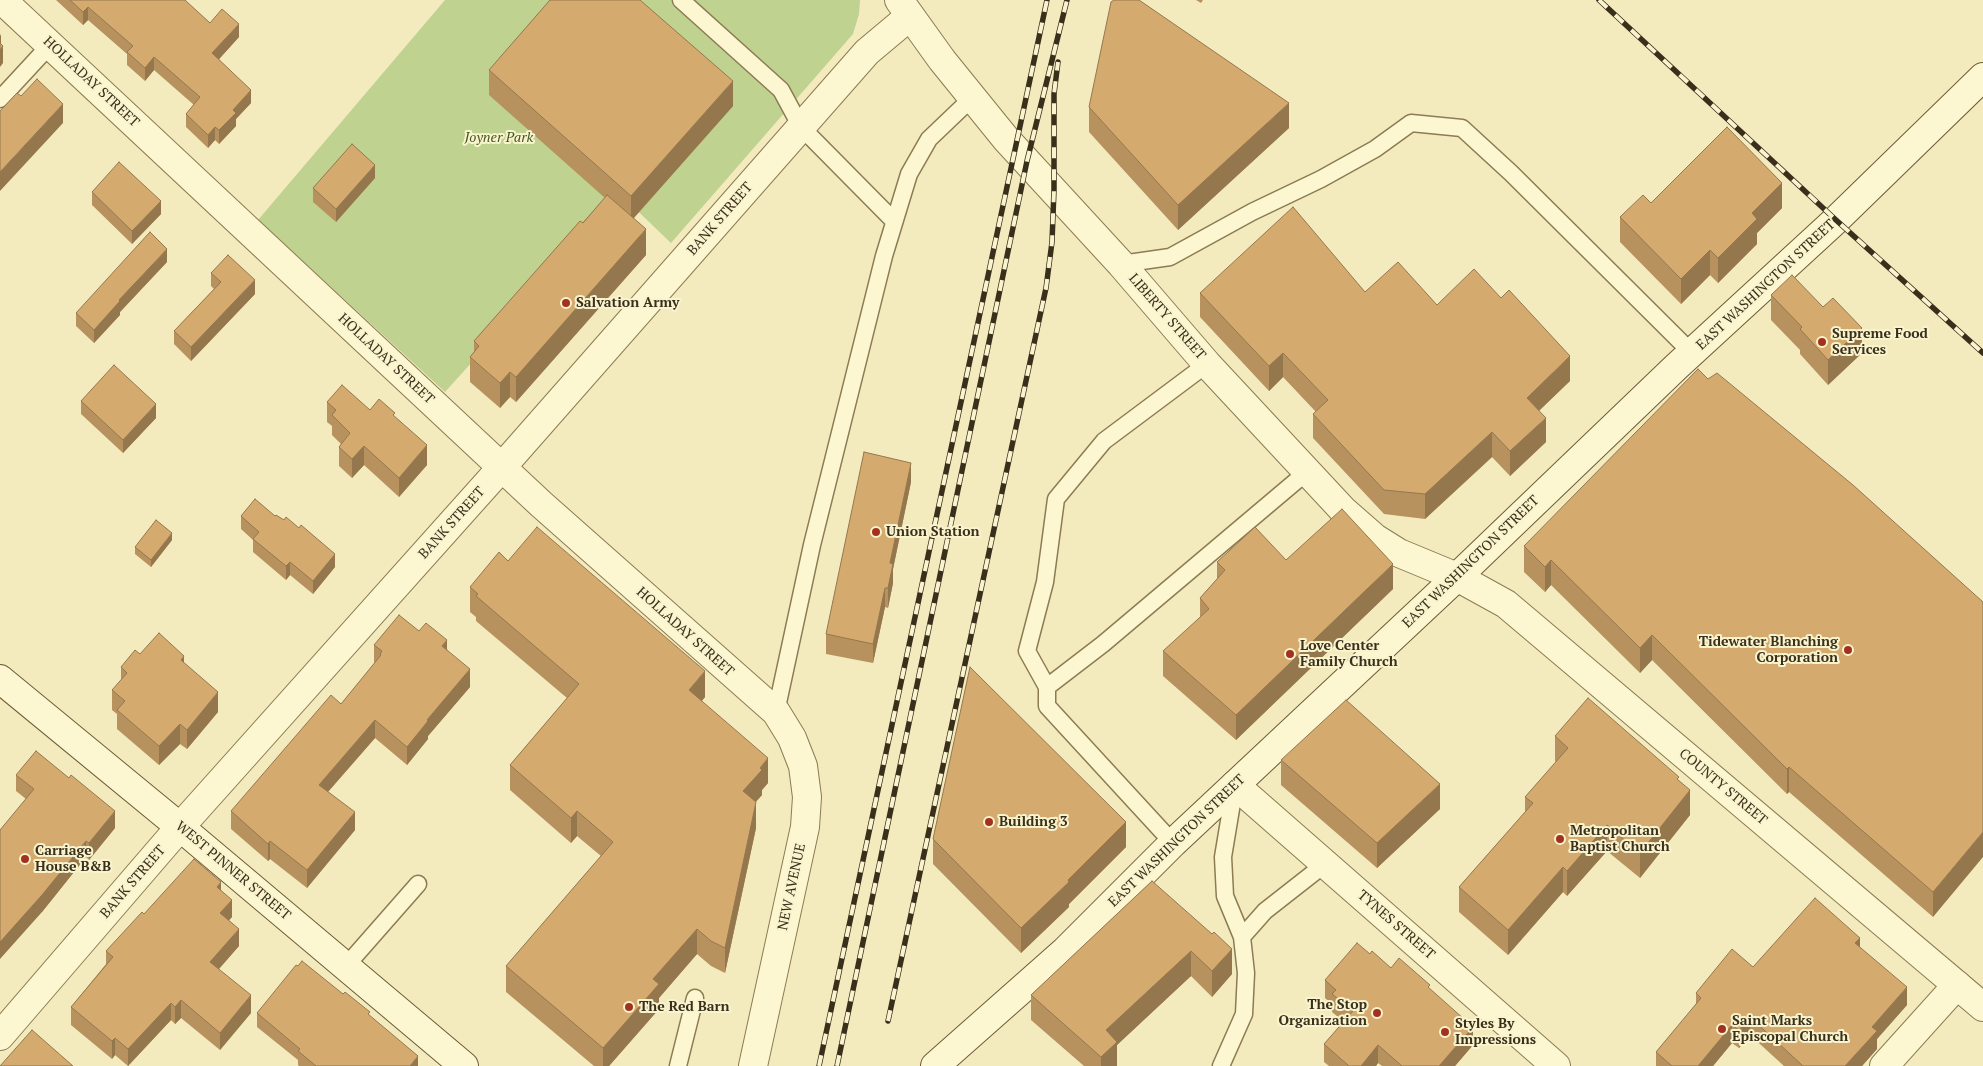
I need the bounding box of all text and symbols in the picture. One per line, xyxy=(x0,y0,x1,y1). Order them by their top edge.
street label: HOLLADAY STREET xyxy=(39,33,143,131)
park label: Joyner Park xyxy=(465,130,533,146)
street label: BANK STREET xyxy=(684,179,756,259)
street label: EAST WASHINGTON STREET xyxy=(1693,216,1839,354)
street label: LIBERTY STREET xyxy=(1125,270,1209,364)
place label: Salvation Army xyxy=(576,295,680,311)
marker: Salvation Army xyxy=(560,297,572,309)
street label: HOLLADAY STREET xyxy=(334,310,438,408)
place label: Supreme Food Services xyxy=(1832,326,1928,358)
marker: Supreme Food Services xyxy=(1816,336,1828,348)
street label: BANK STREET xyxy=(415,484,489,562)
street label: EAST WASHINGTON STREET xyxy=(1399,492,1543,632)
place label: Union Station xyxy=(886,524,980,540)
marker: Union Station xyxy=(870,526,882,538)
street label: HOLLADAY STREET xyxy=(633,584,737,680)
place label: Tidewater Blanching Corporation xyxy=(1699,634,1838,666)
place label: Love Center Family Church xyxy=(1300,638,1398,670)
marker: Tidewater Blanching Corporation xyxy=(1842,644,1854,656)
marker: Love Center Family Church xyxy=(1284,648,1296,660)
street label: COUNTY STREET xyxy=(1676,745,1770,829)
street label: EAST WASHINGTON STREET xyxy=(1105,771,1249,911)
place label: Building 3 xyxy=(999,814,1068,830)
marker: Building 3 xyxy=(983,816,995,828)
street label: WEST PINNER STREET xyxy=(172,818,294,924)
place label: Metropolitan Baptist Church xyxy=(1570,823,1670,856)
marker: Metropolitan Baptist Church xyxy=(1554,833,1566,845)
street label: BANK STREET xyxy=(97,842,169,922)
street label: NEW AVENUE xyxy=(775,842,809,932)
place label: Carriage House B&B xyxy=(35,843,111,876)
marker: Carriage House B&B xyxy=(19,853,31,865)
street label: TYNES STREET xyxy=(1354,887,1438,963)
place label: The Stop Organization xyxy=(1278,997,1367,1030)
place label: The Red Barn xyxy=(639,999,730,1015)
marker: The Red Barn xyxy=(623,1001,635,1013)
marker: The Stop Organization xyxy=(1371,1007,1383,1019)
place label: Saint Marks Episcopal Church xyxy=(1732,1013,1848,1046)
place label: Styles By Impressions xyxy=(1455,1016,1536,1048)
marker: Saint Marks Episcopal Church xyxy=(1716,1023,1728,1035)
marker: Styles By Impressions xyxy=(1439,1026,1451,1038)

